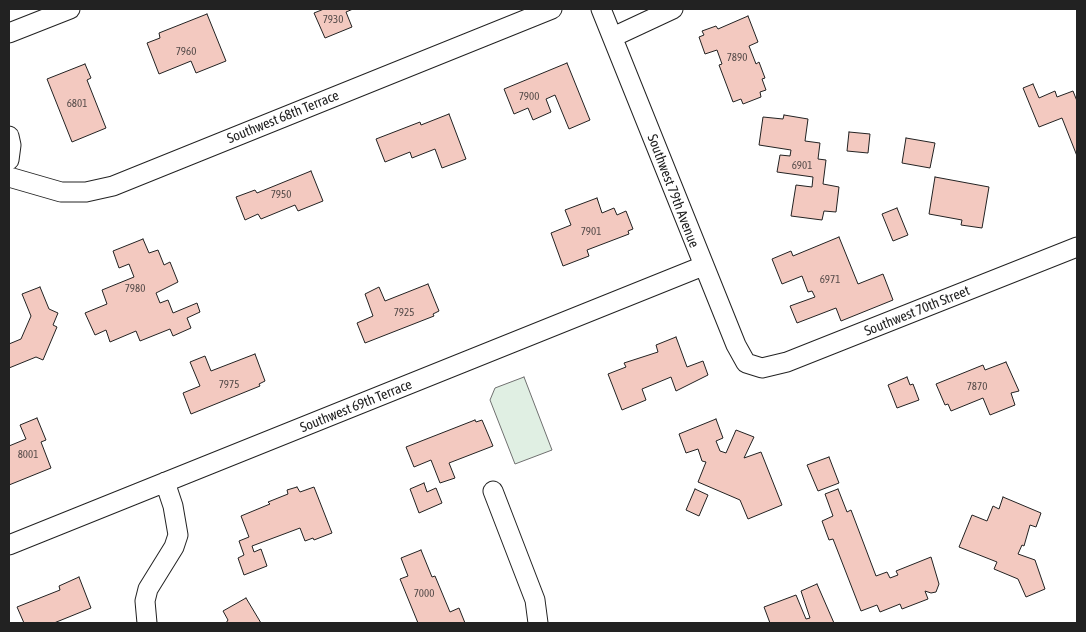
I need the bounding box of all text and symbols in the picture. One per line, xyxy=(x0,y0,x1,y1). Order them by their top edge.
house number: 7930 xyxy=(323,13,343,27)
house number: 7960 xyxy=(176,45,196,59)
house number: 7890 xyxy=(727,51,747,65)
street label: Southwest 68th Terrace xyxy=(225,87,341,147)
house number: 7900 xyxy=(519,90,539,104)
house number: 6801 xyxy=(67,97,87,111)
street label: Southwest 79th Avenue xyxy=(644,132,702,250)
house number: 6901 xyxy=(792,159,812,173)
house number: 7950 xyxy=(271,188,291,202)
house number: 7901 xyxy=(581,225,601,239)
house number: 6971 xyxy=(820,273,840,287)
house number: 7980 xyxy=(125,282,145,296)
street label: Southwest 70th Street xyxy=(862,282,972,340)
house number: 7925 xyxy=(394,306,414,320)
street label: Southwest 69th Terrace xyxy=(298,376,414,436)
house number: 7975 xyxy=(219,378,239,392)
house number: 7870 xyxy=(967,380,987,394)
house number: 8001 xyxy=(18,448,38,462)
house number: 7000 xyxy=(414,587,434,601)

